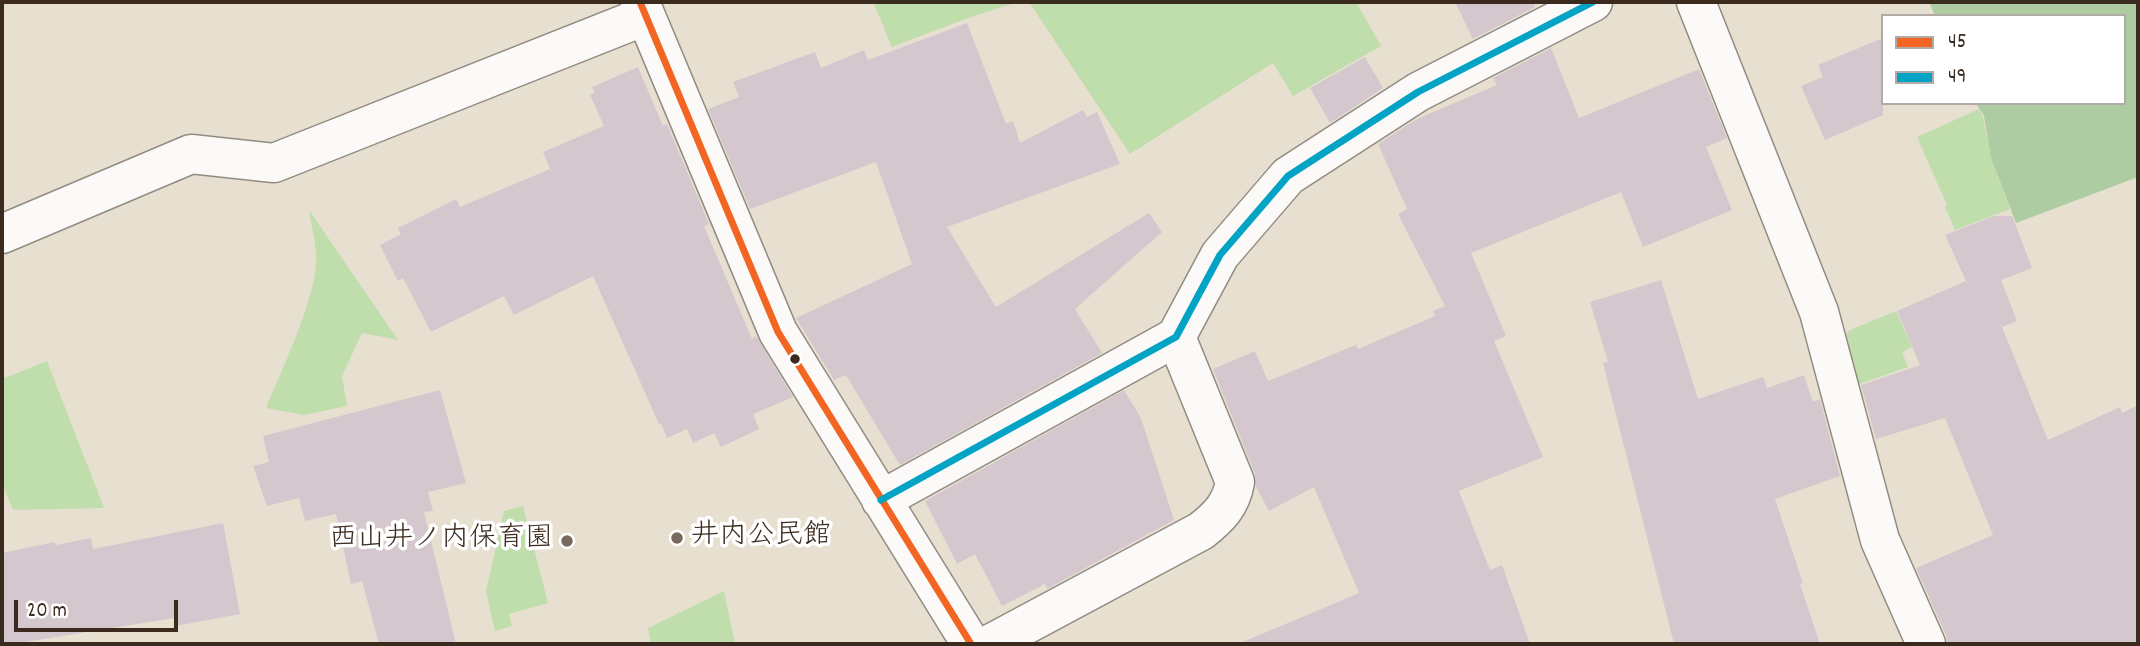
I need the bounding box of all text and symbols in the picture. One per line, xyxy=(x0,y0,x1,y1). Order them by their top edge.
legend xyxy=(1881,14,2126,105)
text: 45 xyxy=(1948,28,1966,58)
text: 49 xyxy=(1948,63,1966,93)
unlabelled marker xyxy=(788,352,802,366)
place label: 井内公民館 xyxy=(691,521,831,555)
place label: 西山井ノ内保育園 xyxy=(329,524,553,558)
marker: 井内公民館 xyxy=(669,530,685,546)
marker: 西山井ノ内保育園 xyxy=(559,533,575,549)
scale bar xyxy=(18,586,182,630)
text: 20 m xyxy=(27,597,67,627)

